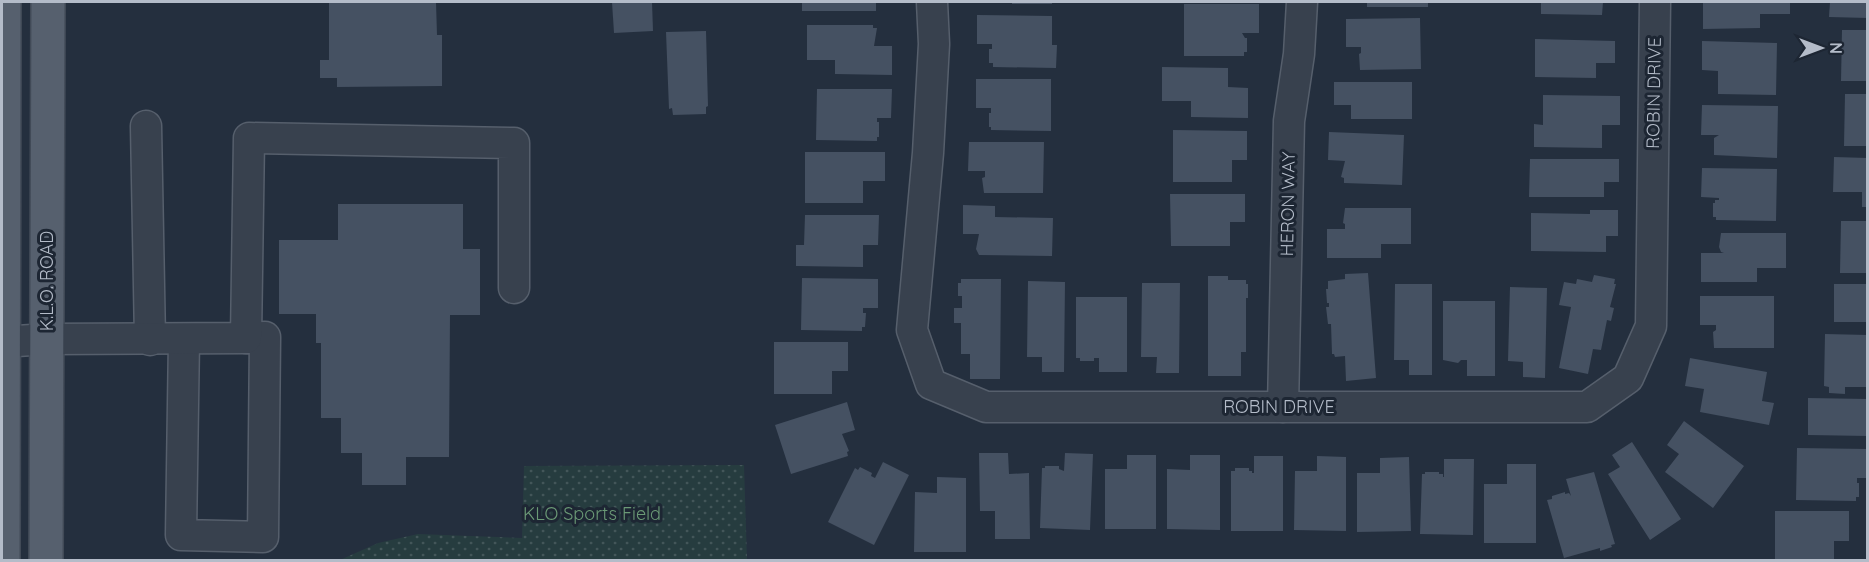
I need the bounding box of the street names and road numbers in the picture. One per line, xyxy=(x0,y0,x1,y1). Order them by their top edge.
street label: ROBIN DRIVE xyxy=(1641,37,1666,149)
street label: HERON WAY xyxy=(1275,151,1300,257)
street label: K.L.O. ROAD xyxy=(35,231,58,331)
street label: ROBIN DRIVE xyxy=(1223,395,1335,418)

